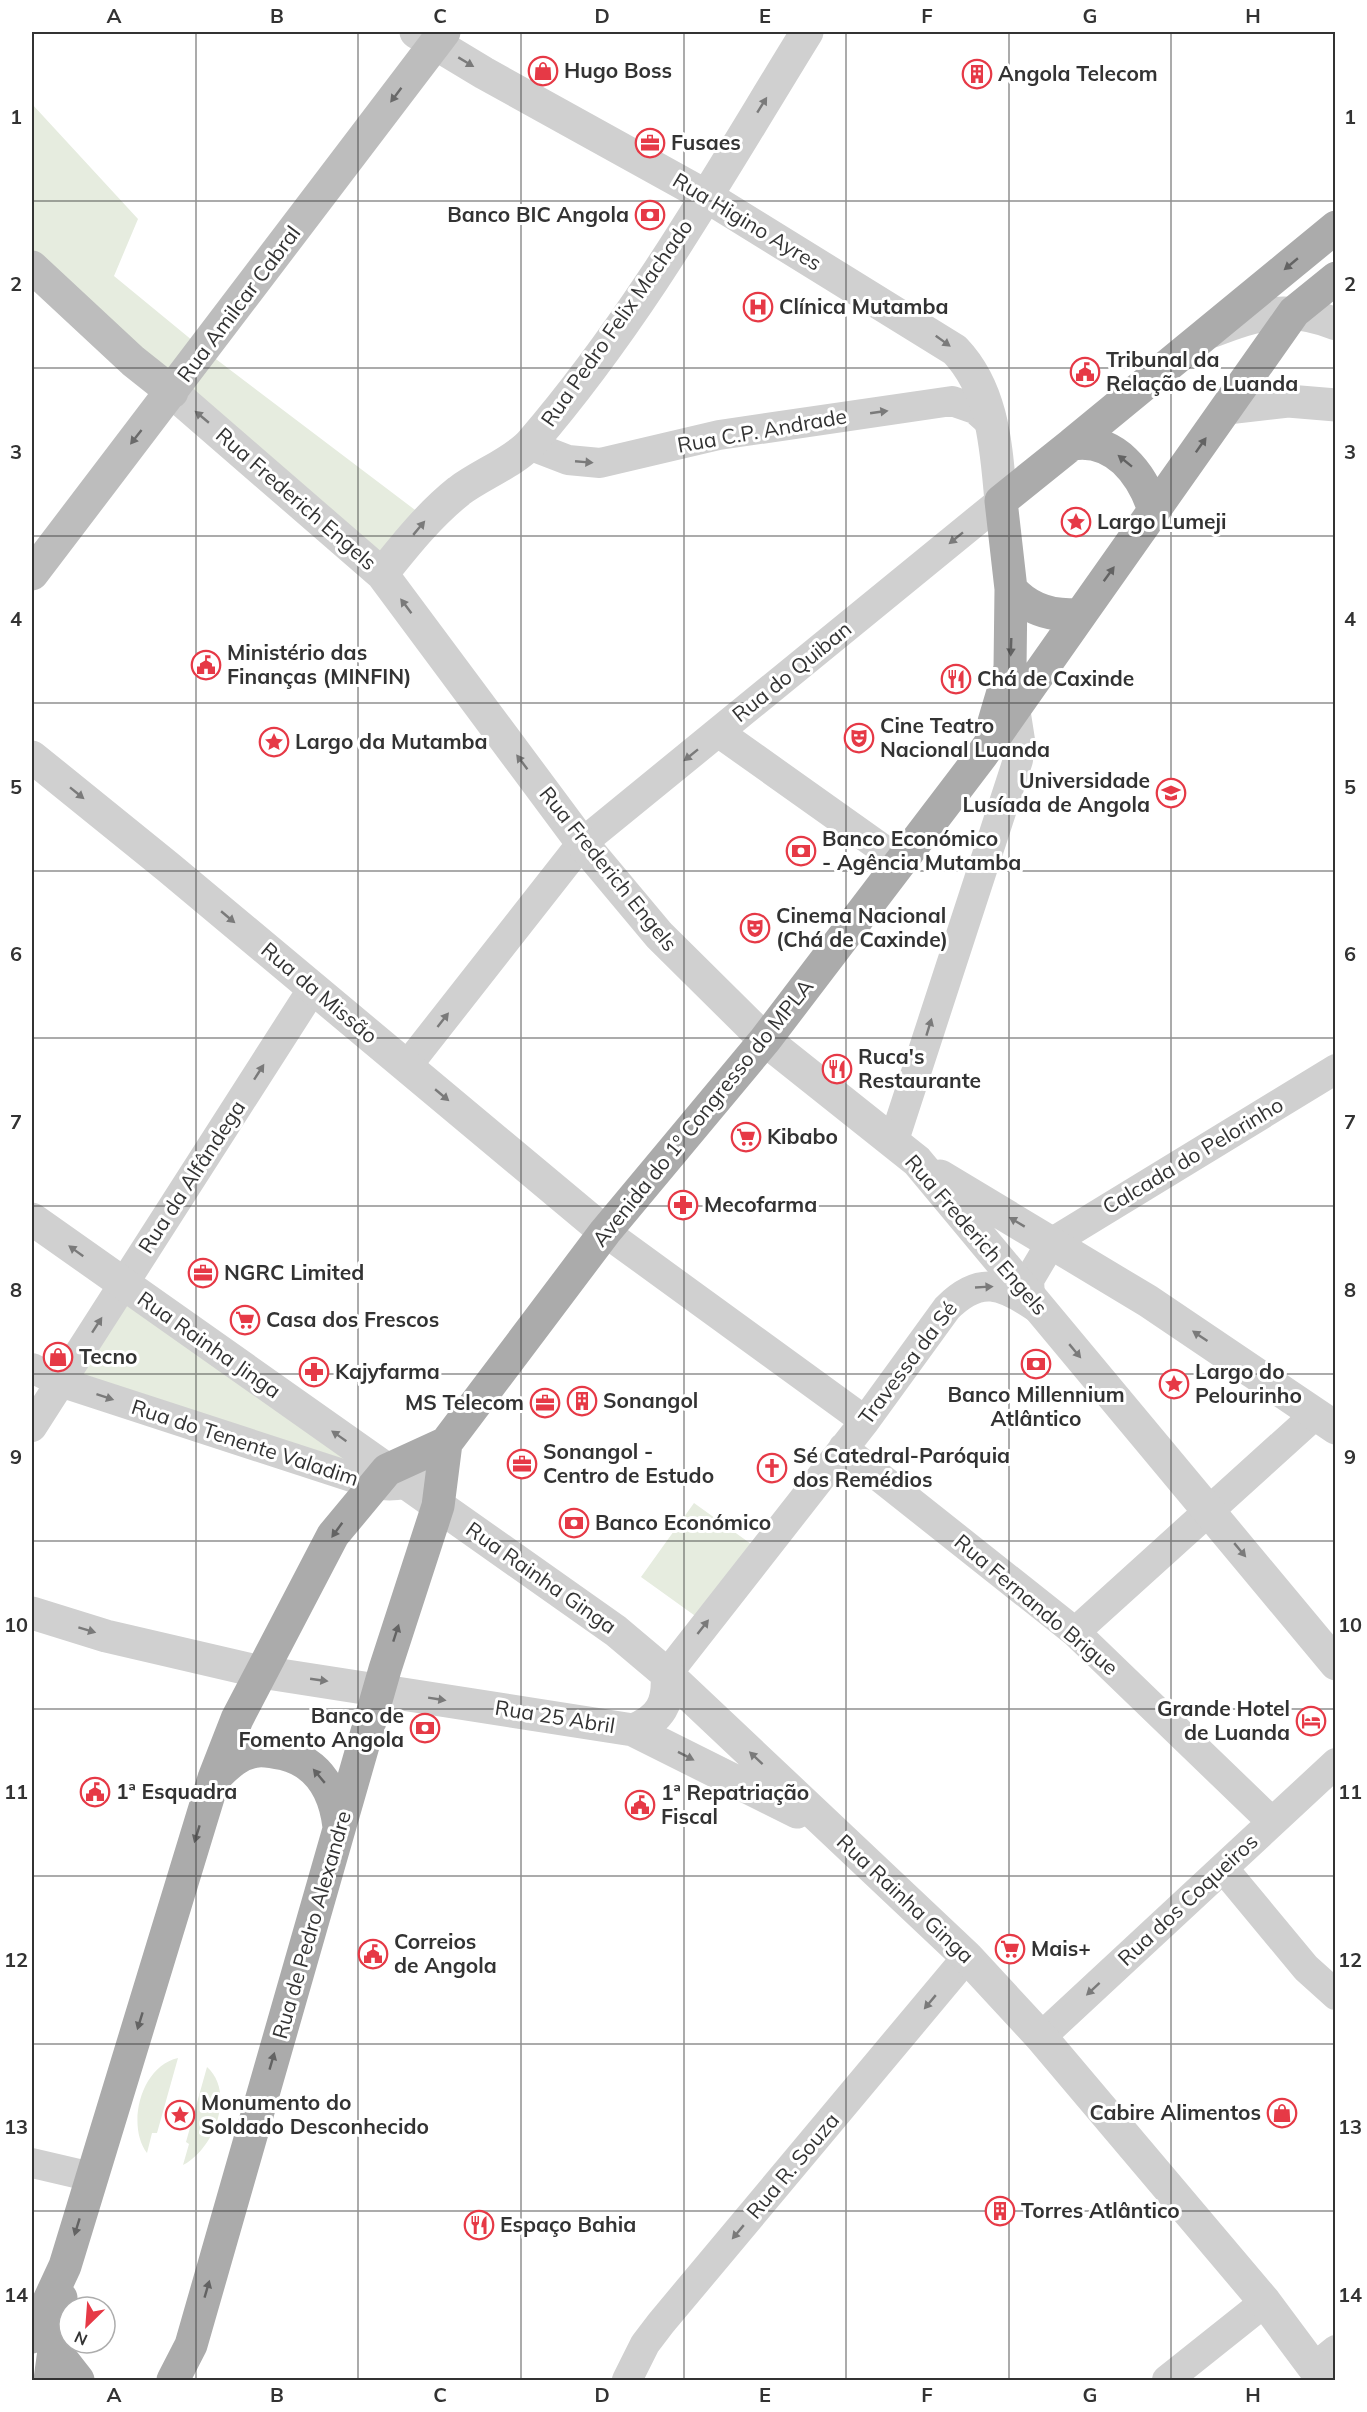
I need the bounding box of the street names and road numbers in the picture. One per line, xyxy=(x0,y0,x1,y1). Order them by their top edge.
street label: Rua Higino Ayres xyxy=(669,167,826,276)
street label: Rua Pedro Felix Machado xyxy=(535,214,698,431)
street label: Rua Amilcar Cabral xyxy=(171,220,305,387)
street label: Rua C.P. Andrade xyxy=(675,402,849,458)
street label: Rua Frederich Engels xyxy=(211,421,382,575)
street label: Rua do Quiban xyxy=(727,615,856,727)
street label: Rua Frederich Engels xyxy=(534,781,683,956)
street label: Rua da Missão xyxy=(256,936,383,1048)
street label: Avenida do 1º Congresso do MPLA xyxy=(586,973,819,1251)
street label: Calcada do Pelorinho xyxy=(1097,1091,1288,1219)
street label: Rua da Alfândega xyxy=(132,1095,250,1258)
street label: Rua Frederich Engels xyxy=(900,1149,1054,1320)
street label: Rua Rainha Jinga xyxy=(133,1285,286,1403)
street label: Travessa da Sé xyxy=(852,1296,962,1429)
street label: Rua do Tenente Valadim xyxy=(129,1393,362,1491)
street label: Rua Rainha Ginga xyxy=(461,1516,622,1639)
street label: Rua Fernando Brigue xyxy=(950,1528,1124,1680)
street label: Rua 25 Abril xyxy=(493,1694,617,1738)
street label: Rua de Pedro Alexandre xyxy=(266,1808,356,2042)
street label: Rua Rainha Ginga xyxy=(832,1828,979,1968)
street label: Rua dos Coqueiros xyxy=(1112,1828,1263,1971)
street label: Rua R. Souza xyxy=(740,2107,844,2224)

